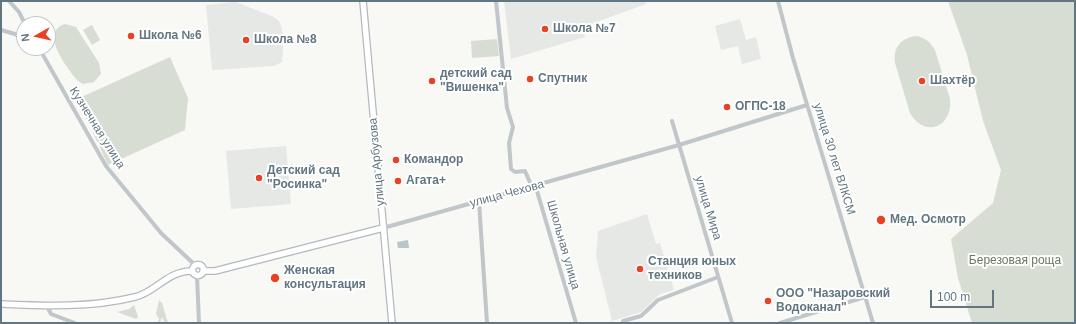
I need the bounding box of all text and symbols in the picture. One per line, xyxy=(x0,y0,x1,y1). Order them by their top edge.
north arrow xyxy=(16,16,56,56)
place label: Школа №7 xyxy=(553,22,616,36)
marker: Школа №7 xyxy=(540,24,550,34)
place label: Школа №6 xyxy=(139,29,202,43)
marker: Школа №6 xyxy=(126,31,136,41)
text: N xyxy=(19,33,32,42)
place label: Школа №8 xyxy=(254,33,317,47)
marker: Школа №8 xyxy=(241,35,251,45)
place label: детский сад "Вишенка" xyxy=(440,67,512,95)
place label: Спутник xyxy=(538,72,587,86)
marker: Спутник xyxy=(525,74,535,84)
place label: Шахтёр xyxy=(930,74,975,88)
marker: детский сад "Вишенка" xyxy=(427,76,437,86)
marker: Шахтёр xyxy=(917,76,927,86)
street label: Кузнечная улица xyxy=(66,84,128,172)
place label: ОГПС-18 xyxy=(735,100,786,114)
street label: улица 30 лет ВЛКСМ xyxy=(810,101,858,217)
marker: ОГПС-18 xyxy=(722,102,732,112)
street label: улица Арбузова xyxy=(366,117,388,207)
place label: Командор xyxy=(404,153,463,167)
marker: Командор xyxy=(391,155,401,165)
place label: Детский сад "Росинка" xyxy=(267,164,340,192)
marker: Детский сад "Росинка" xyxy=(254,173,264,183)
place label: Агата+ xyxy=(406,174,446,188)
street label: улица Мира xyxy=(691,174,725,242)
marker: Агата+ xyxy=(393,176,403,186)
street label: улица Чехова xyxy=(468,177,546,211)
street label: Школьная улица xyxy=(543,199,583,291)
place label: Мед. Осмотр xyxy=(890,213,966,227)
marker: Мед. Осмотр xyxy=(875,214,887,226)
park label: Березовая роща xyxy=(969,254,1061,268)
place label: Станция юных техников xyxy=(648,255,736,283)
place label: Женская консультация xyxy=(284,264,366,292)
marker: Станция юных техников xyxy=(635,264,645,274)
marker: Женская консультация xyxy=(269,272,281,284)
scale bar xyxy=(932,282,996,308)
place label: ООО "Назаровский Водоканал" xyxy=(776,287,890,315)
text: 100 m xyxy=(937,290,970,304)
marker: ООО "Назаровский Водоканал" xyxy=(763,296,773,306)

